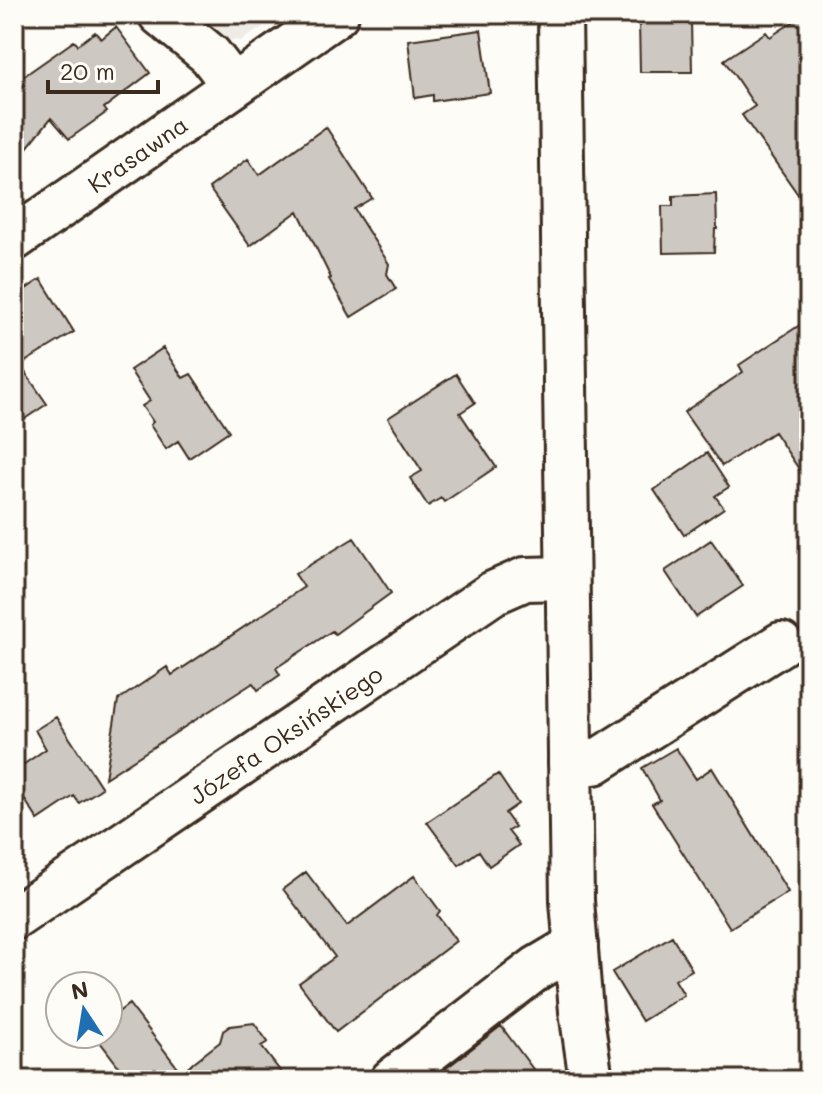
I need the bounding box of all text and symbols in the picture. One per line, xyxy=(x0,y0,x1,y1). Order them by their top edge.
scale bar xyxy=(48,44,158,94)
text: 20 m xyxy=(60,55,115,86)
street label: Krasawna xyxy=(81,108,193,199)
street label: Józefa Oksińskiego xyxy=(183,657,388,810)
north arrow xyxy=(44,970,124,1050)
text: N xyxy=(69,974,91,1006)

